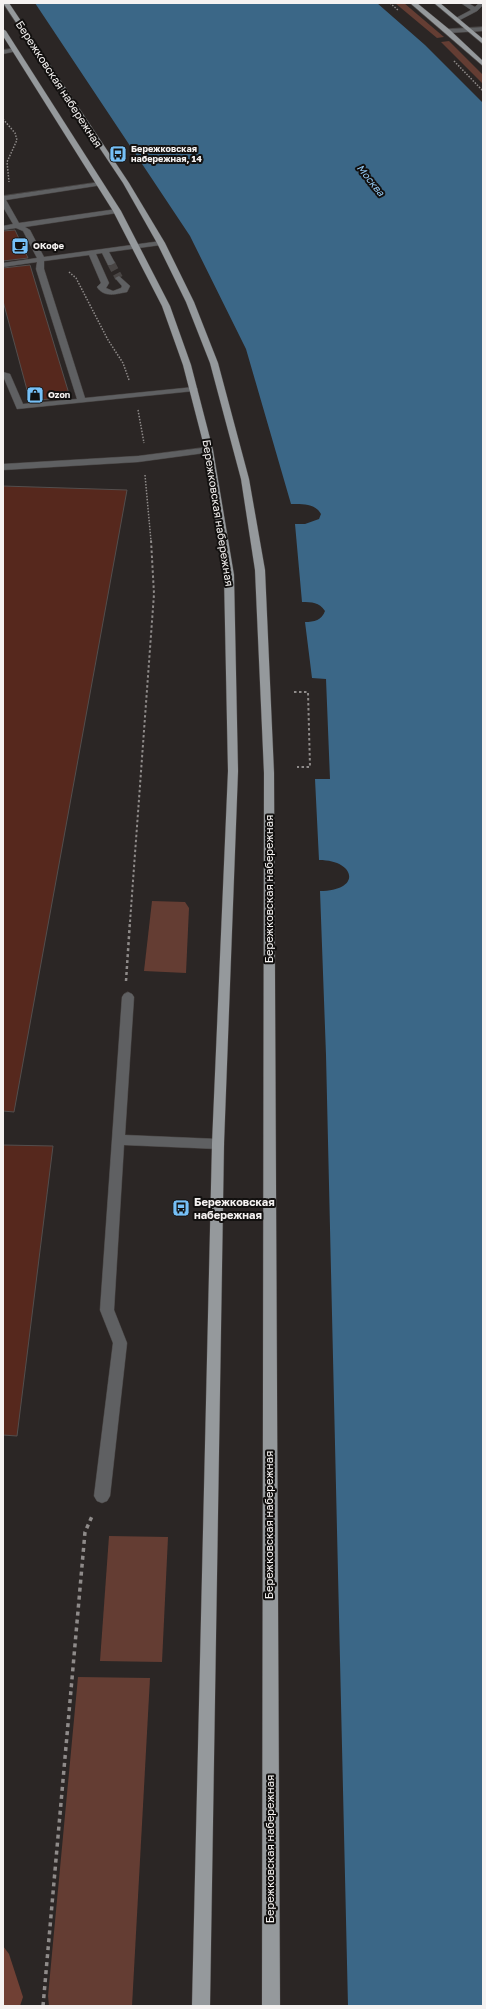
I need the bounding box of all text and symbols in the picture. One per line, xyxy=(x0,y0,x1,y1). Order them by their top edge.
street label: Бережковская набережная xyxy=(14,18,105,150)
place label: Бережковская набережная, 14 xyxy=(131,143,202,164)
bus stop icon: Бережковская набережная, 14 xyxy=(108,144,128,164)
water label: Москва xyxy=(355,162,388,198)
cafe icon: ОКофе xyxy=(10,236,30,256)
place label: ОКофе xyxy=(33,240,65,251)
shop icon: Ozon xyxy=(25,385,45,405)
place label: Ozon xyxy=(48,389,71,400)
street label: Бережковская набережная xyxy=(200,439,237,587)
street label: Бережковская набережная xyxy=(262,815,275,963)
place label: Бережковская набережная xyxy=(194,1195,275,1221)
bus stop icon: Бережковская набережная xyxy=(171,1198,191,1218)
street label: Бережковская набережная xyxy=(262,1451,275,1599)
street label: Бережковская набережная xyxy=(263,1775,276,1923)

